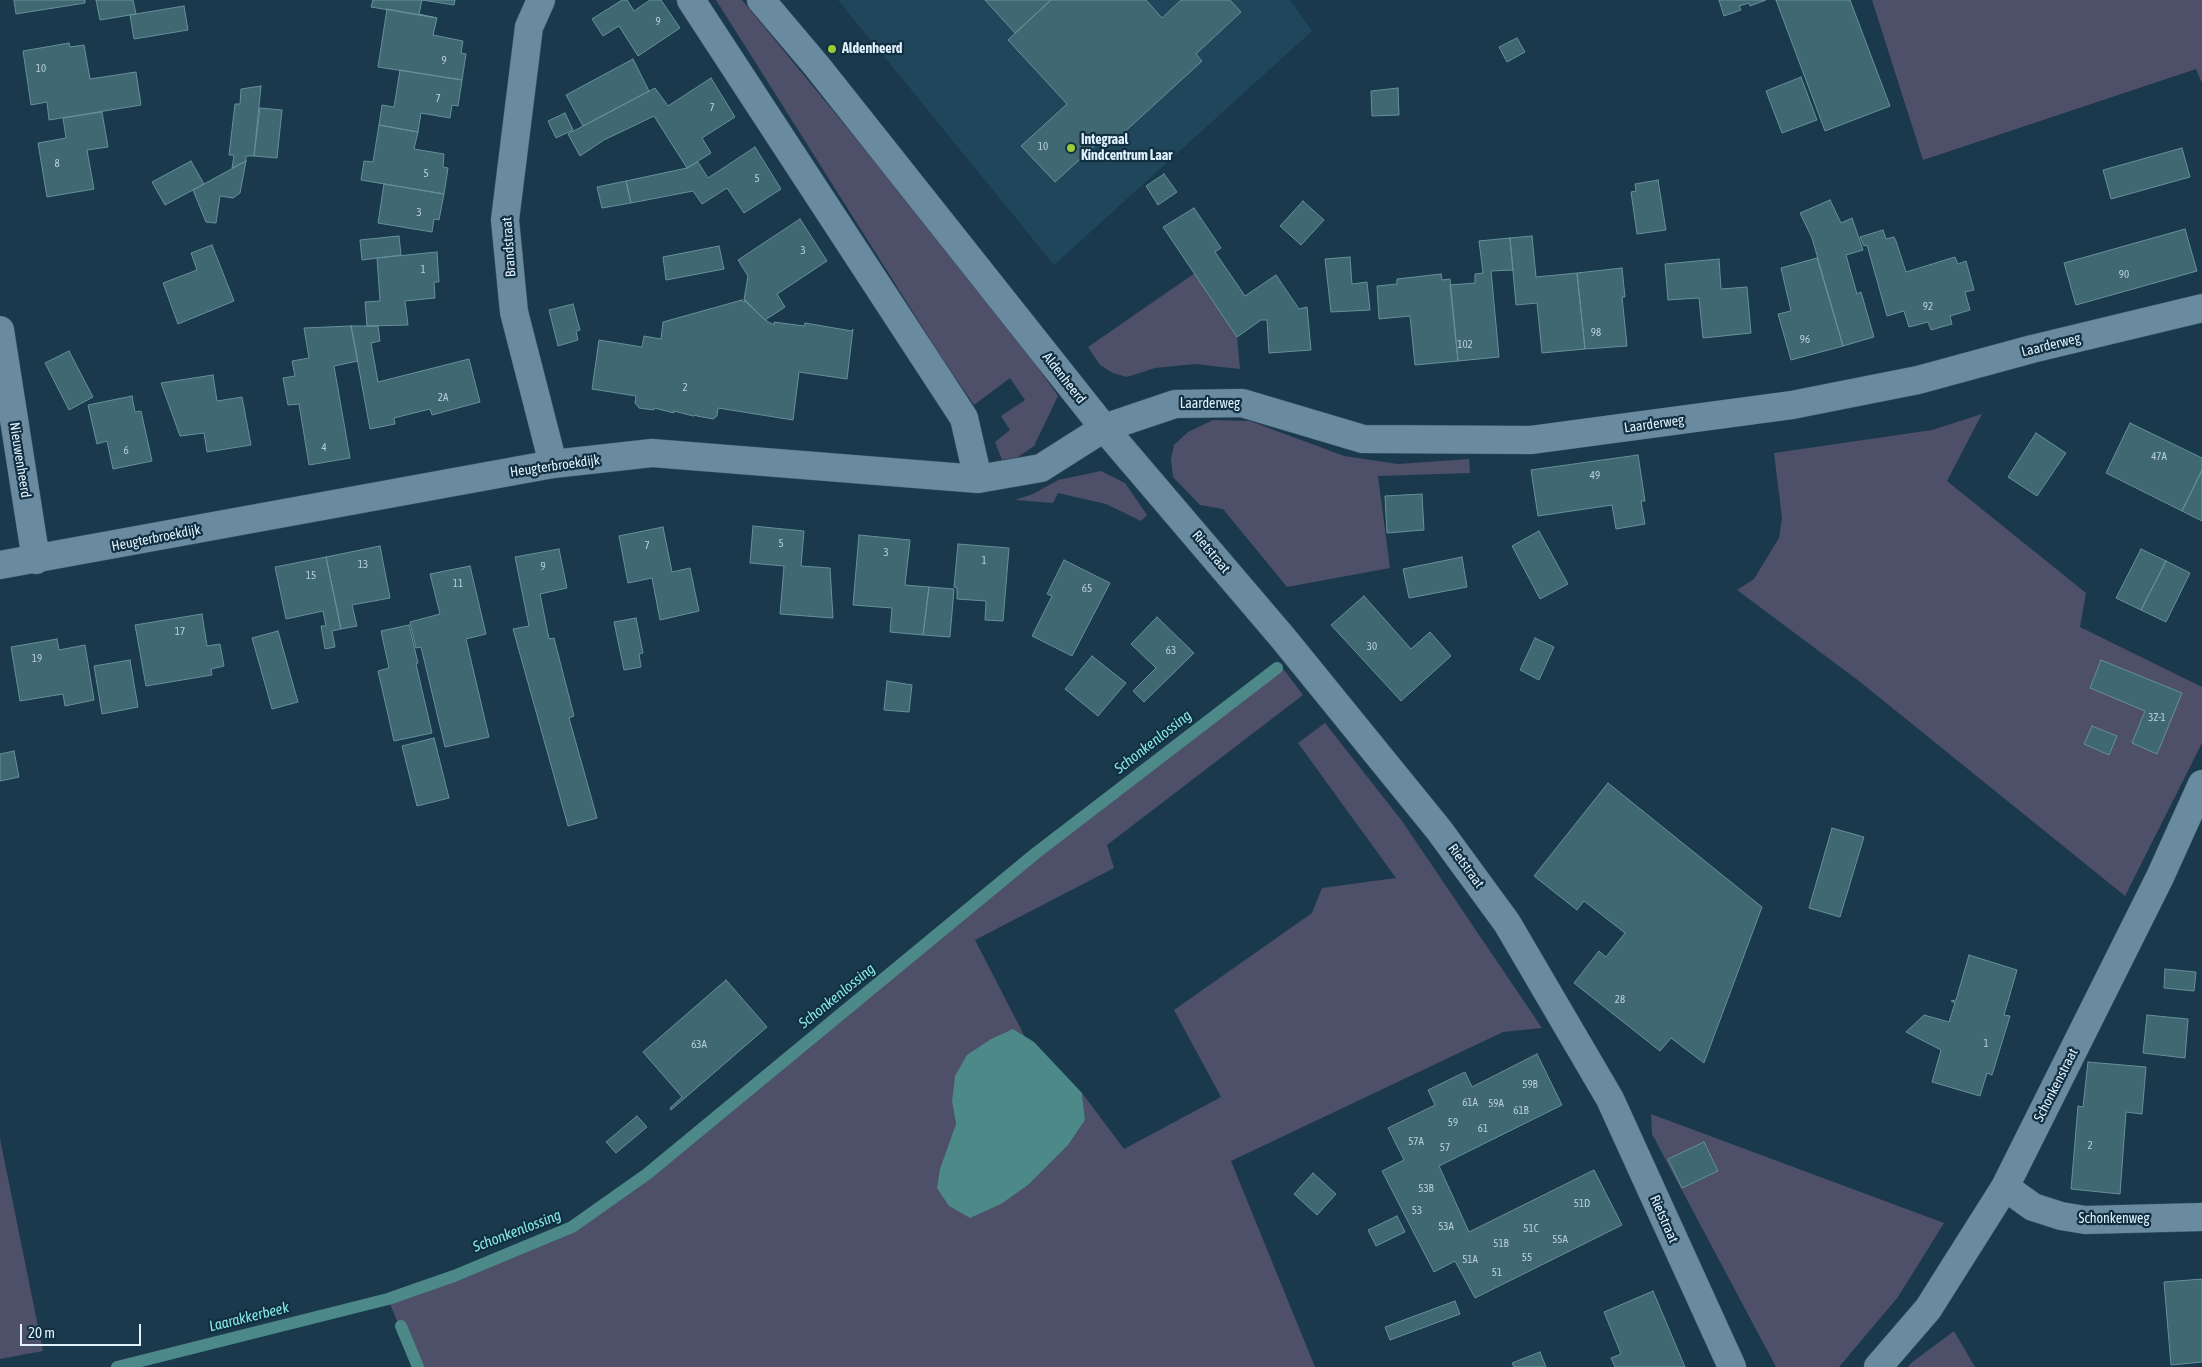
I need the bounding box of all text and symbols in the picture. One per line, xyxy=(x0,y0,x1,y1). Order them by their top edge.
house number: 9 xyxy=(655,15,661,29)
place label: Aldenheerd xyxy=(842,41,902,57)
marker: Aldenheerd xyxy=(826,43,838,55)
house number: 9 xyxy=(441,54,447,68)
house number: 10 xyxy=(36,62,46,76)
house number: 7 xyxy=(435,92,441,106)
house number: 7 xyxy=(709,101,715,115)
place label: Integraal Kindcentrum Laar xyxy=(1081,132,1172,164)
house number: 10 xyxy=(1038,140,1048,154)
marker: Integraal Kindcentrum Laar xyxy=(1065,142,1077,154)
house number: 8 xyxy=(54,157,60,171)
house number: 5 xyxy=(423,167,429,181)
house number: 5 xyxy=(754,172,760,186)
house number: 3 xyxy=(416,206,422,220)
street label: Brandstraat xyxy=(499,216,519,278)
house number: 3 xyxy=(800,244,806,258)
house number: 1 xyxy=(420,263,426,277)
house number: 90 xyxy=(2119,268,2129,282)
house number: 92 xyxy=(1923,300,1933,314)
house number: 98 xyxy=(1591,326,1601,340)
street label: Laarderweg xyxy=(2020,330,2082,360)
house number: 96 xyxy=(1800,333,1810,347)
house number: 102 xyxy=(1457,338,1473,352)
street label: Aldenheerd xyxy=(1039,349,1089,407)
house number: 2 xyxy=(682,381,688,395)
house number: 2A xyxy=(438,391,448,405)
street label: Laarderweg xyxy=(1180,396,1240,412)
street label: Laarderweg xyxy=(1623,411,1685,437)
street label: Nieuwenheerd xyxy=(6,421,34,499)
house number: 4 xyxy=(321,441,327,455)
house number: 6 xyxy=(123,444,129,458)
house number: 47A xyxy=(2151,450,2167,464)
street label: Heugterbroekdijk xyxy=(509,451,601,481)
house number: 49 xyxy=(1590,469,1600,483)
street label: Heugterbroekdijk xyxy=(110,521,202,555)
street label: Rietstraat xyxy=(1188,527,1234,577)
house number: 5 xyxy=(778,537,784,551)
house number: 7 xyxy=(644,539,650,553)
house number: 3 xyxy=(883,546,889,560)
house number: 1 xyxy=(981,554,987,568)
house number: 13 xyxy=(358,558,368,572)
house number: 9 xyxy=(540,560,546,574)
house number: 15 xyxy=(306,569,316,583)
house number: 11 xyxy=(453,577,463,591)
house number: 65 xyxy=(1082,582,1092,596)
house number: 17 xyxy=(175,625,185,639)
house number: 30 xyxy=(1367,640,1377,654)
house number: 63 xyxy=(1166,644,1176,658)
house number: 19 xyxy=(32,652,42,666)
water label: Schonkenlossing xyxy=(1111,706,1195,778)
house number: 3Z-1 xyxy=(2148,711,2166,725)
street label: Rietstraat xyxy=(1444,841,1488,891)
water label: Schonkenlossing xyxy=(795,960,879,1032)
house number: 28 xyxy=(1615,993,1625,1007)
house number: 1 xyxy=(1983,1037,1989,1051)
house number: 63A xyxy=(691,1038,707,1052)
street label: Schonkenstraat xyxy=(2030,1045,2082,1125)
house number: 59B xyxy=(1522,1078,1538,1092)
house number: 61A xyxy=(1462,1096,1478,1110)
house number: 59A xyxy=(1488,1097,1504,1111)
house number: 61B xyxy=(1513,1104,1529,1118)
house number: 59 xyxy=(1448,1116,1458,1130)
house number: 61 xyxy=(1478,1122,1488,1136)
house number: 57A xyxy=(1408,1135,1424,1149)
house number: 2 xyxy=(2087,1139,2093,1153)
house number: 57 xyxy=(1440,1141,1450,1155)
house number: 53B xyxy=(1418,1182,1434,1196)
street label: Rietstraat xyxy=(1646,1193,1682,1245)
house number: 51D xyxy=(1574,1197,1590,1211)
house number: 53 xyxy=(1412,1204,1422,1218)
water label: Schonkenlossing xyxy=(470,1206,564,1256)
street label: Schonkenweg xyxy=(2079,1211,2149,1227)
house number: 53A xyxy=(1438,1220,1454,1234)
house number: 51C xyxy=(1523,1222,1539,1236)
house number: 55A xyxy=(1552,1233,1568,1247)
house number: 51B xyxy=(1493,1237,1509,1251)
house number: 55 xyxy=(1522,1251,1532,1265)
house number: 51A xyxy=(1462,1253,1478,1267)
house number: 51 xyxy=(1492,1266,1502,1280)
water label: Laarakkerbeek xyxy=(207,1298,291,1336)
scale bar xyxy=(22,1314,144,1346)
text: 20 m xyxy=(28,1324,55,1341)

